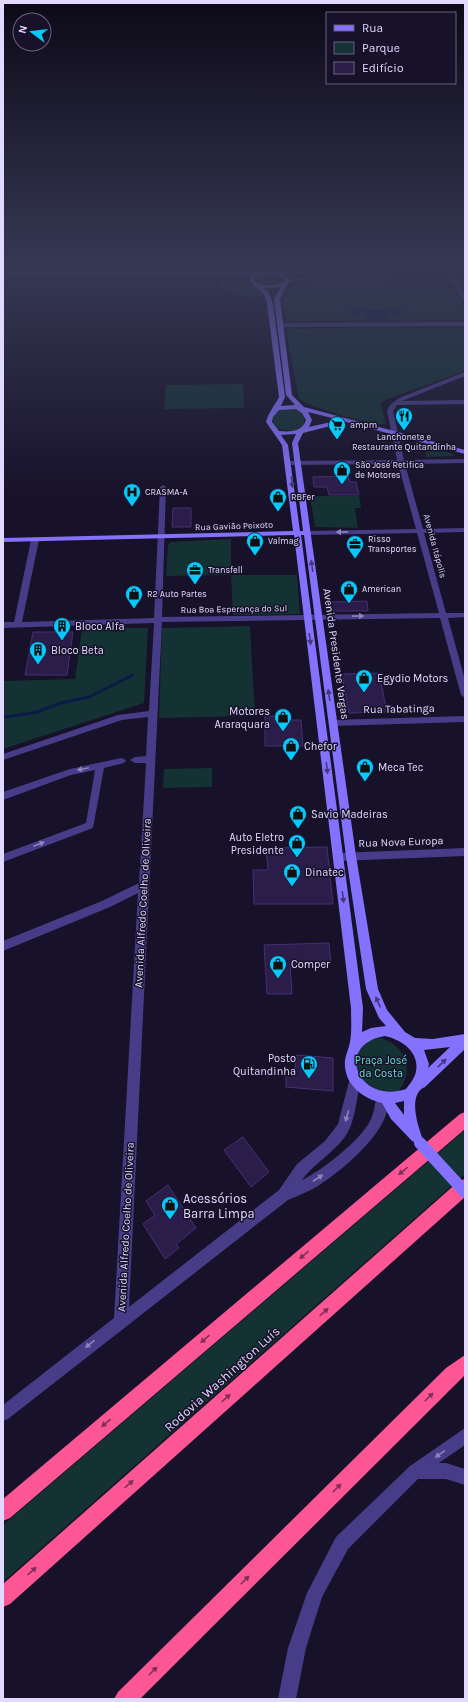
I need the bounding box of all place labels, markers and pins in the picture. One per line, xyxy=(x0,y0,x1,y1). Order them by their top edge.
restaurant icon: Lanchonete e Restaurante Quitandinha xyxy=(394,406,414,431)
supermarket icon: ampm xyxy=(327,415,347,440)
place label: ampm xyxy=(350,420,377,430)
place label: Lanchonete e Restaurante Quitandinha xyxy=(352,432,456,452)
shop icon: São José Retifica de Motores xyxy=(332,460,352,485)
place label: São José Retifica de Motores xyxy=(355,460,424,480)
hospital icon: CRASMA-A xyxy=(122,482,142,507)
place label: CRASMA-A xyxy=(145,487,188,497)
shop icon: RBFer xyxy=(268,487,288,512)
place label: RBFer xyxy=(291,492,315,502)
shop icon: Valmag xyxy=(245,531,265,556)
office icon: Risso Transportes xyxy=(345,534,365,559)
place label: Risso Transportes xyxy=(368,534,417,554)
place label: Valmag xyxy=(268,536,299,546)
office icon: Transfell xyxy=(185,560,205,585)
place label: Transfell xyxy=(208,565,243,575)
shop icon: American xyxy=(339,579,359,604)
shop icon: R2 Auto Partes xyxy=(124,584,144,609)
place label: American xyxy=(362,584,401,594)
place label: R2 Auto Partes xyxy=(147,589,207,599)
building icon: Bloco Alfa xyxy=(52,616,72,641)
place label: Bloco Alfa xyxy=(75,620,124,633)
building icon: Bloco Beta xyxy=(28,640,48,665)
place label: Bloco Beta xyxy=(51,644,104,657)
shop icon: Egydio Motors xyxy=(354,668,374,693)
place label: Egydio Motors xyxy=(377,672,449,685)
place label: Motores Araraquara xyxy=(214,705,270,731)
shop icon: Motores Araraquara xyxy=(273,707,293,732)
shop icon: Chefor xyxy=(281,736,301,761)
place label: Chefor xyxy=(304,740,337,753)
shop icon: Meca Tec xyxy=(355,757,375,782)
place label: Meca Tec xyxy=(378,761,424,774)
shop icon: Savio Madeiras xyxy=(288,804,308,829)
place label: Savio Madeiras xyxy=(311,808,388,821)
place label: Auto Eletro Presidente xyxy=(229,831,284,857)
shop icon: Auto Eletro Presidente xyxy=(287,833,307,858)
shop icon: Dinatec xyxy=(282,862,302,887)
place label: Dinatec xyxy=(305,866,344,879)
shop icon: Comper xyxy=(268,954,288,979)
place label: Comper xyxy=(291,958,330,971)
place label: Posto Quitandinha xyxy=(233,1052,296,1078)
fuel station icon: Posto Quitandinha xyxy=(299,1054,319,1079)
place label: Acessórios Barra Limpa xyxy=(183,1191,255,1221)
shop icon: Acessórios Barra Limpa xyxy=(160,1195,180,1220)

